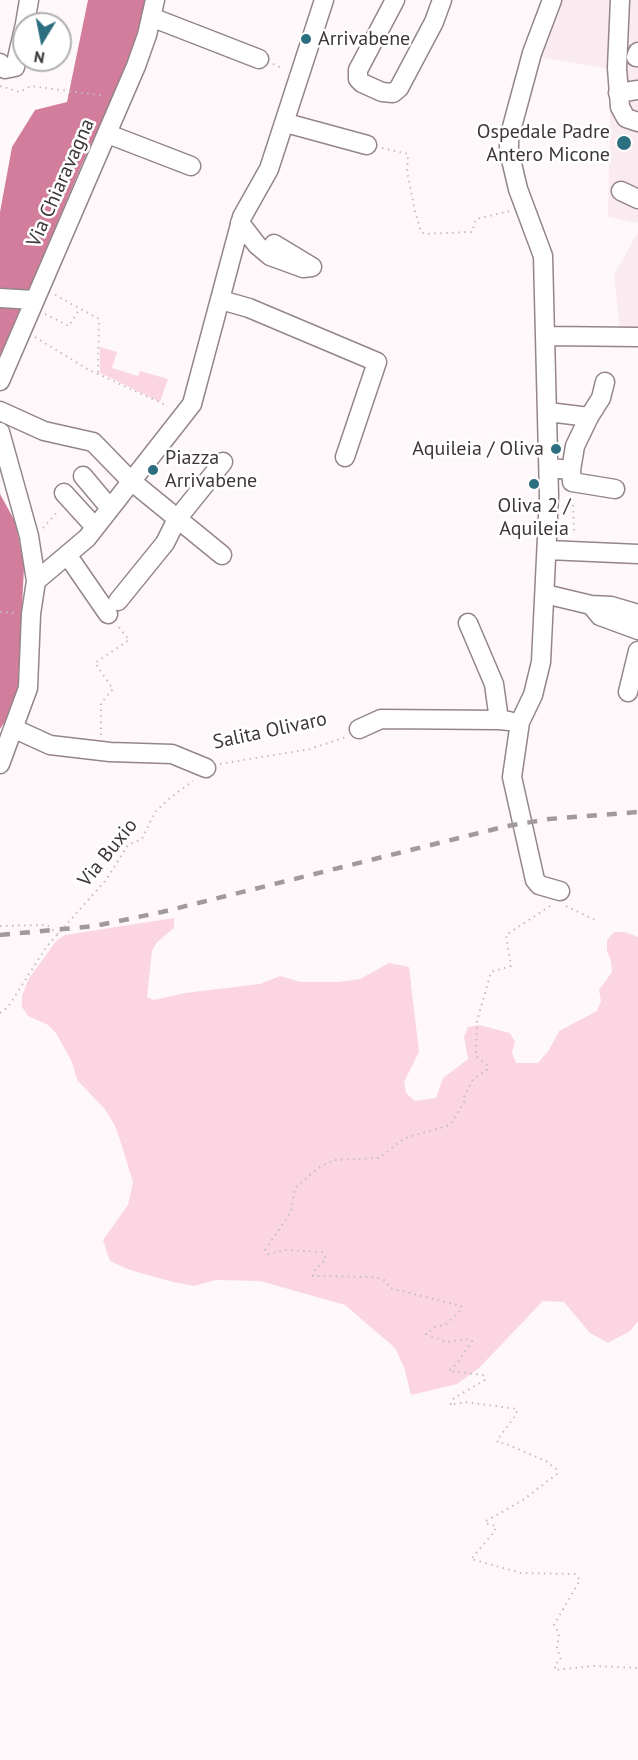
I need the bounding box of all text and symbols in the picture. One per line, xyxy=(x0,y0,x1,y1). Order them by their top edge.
north arrow xyxy=(12,12,72,72)
place label: Arrivabene xyxy=(318,27,410,51)
marker: Arrivabene xyxy=(299,32,313,46)
text: N xyxy=(32,47,46,69)
street label: Via Chiaravagna xyxy=(22,115,100,251)
place label: Ospedale Padre Antero Micone xyxy=(477,120,610,167)
marker: Ospedale Padre Antero Micone xyxy=(615,134,633,152)
place label: Aquileia / Oliva xyxy=(412,437,544,461)
marker: Aquileia / Oliva xyxy=(549,442,563,456)
place label: Piazza Arrivabene xyxy=(165,446,257,493)
marker: Piazza Arrivabene xyxy=(146,463,160,477)
marker: Oliva 2 / Aquileia xyxy=(527,477,541,491)
place label: Oliva 2 / Aquileia xyxy=(497,494,571,541)
street label: Salita Olivaro xyxy=(211,707,329,755)
street label: Via Buxio xyxy=(73,814,143,892)

